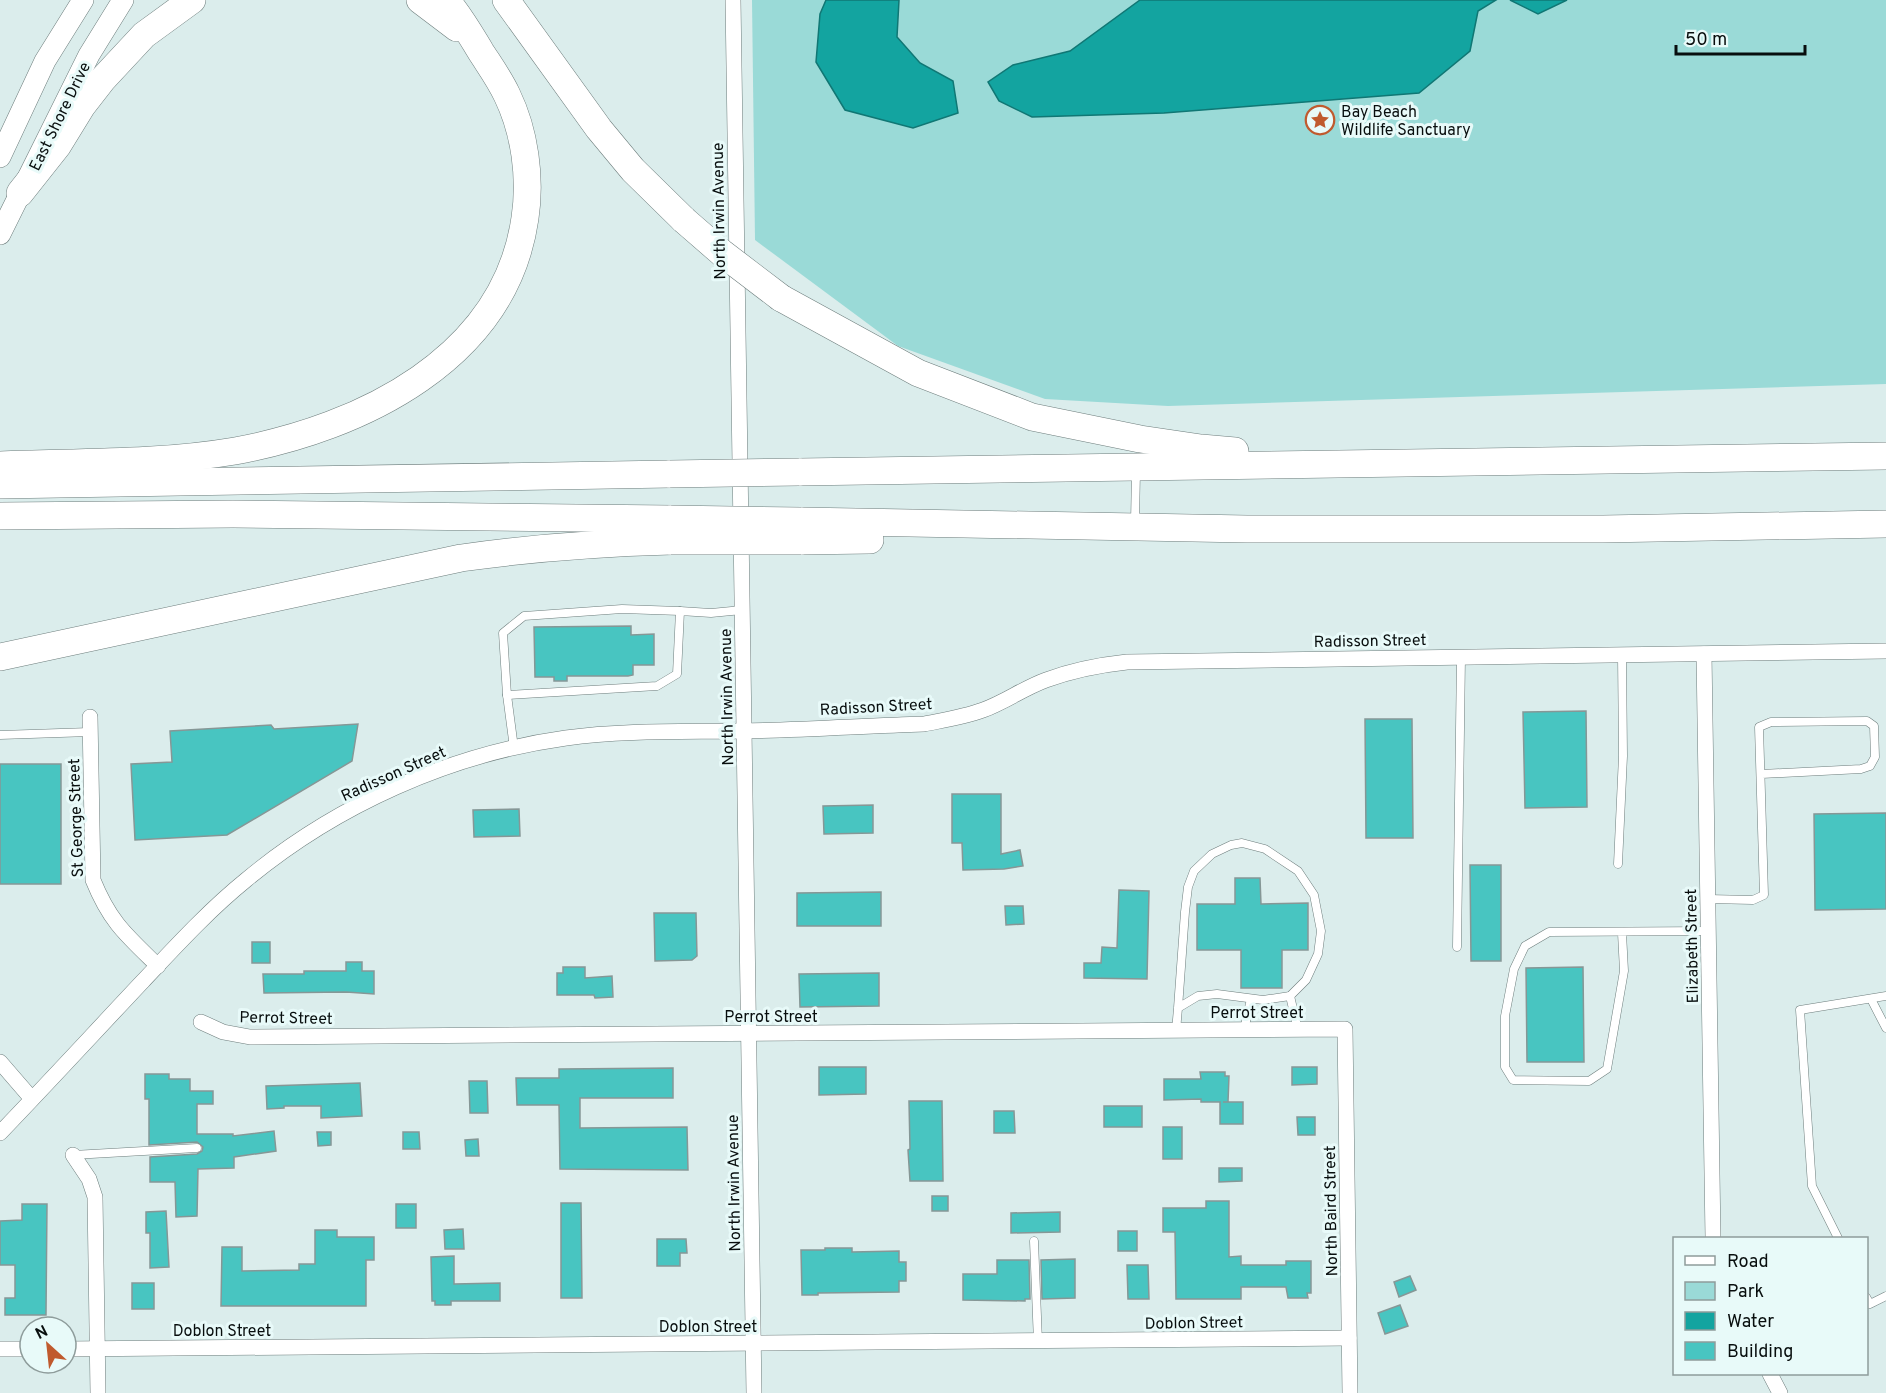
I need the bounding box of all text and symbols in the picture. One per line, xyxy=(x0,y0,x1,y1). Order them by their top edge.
scale bar xyxy=(1676,18,1805,56)
text: 50 m xyxy=(1685,29,1727,52)
street label: East Shore Drive xyxy=(26,59,96,175)
place label: Bay Beach Wildlife Sanctuary xyxy=(1341,103,1471,141)
place icon: Bay Beach Wildlife Sanctuary xyxy=(1304,104,1336,136)
street label: North Irwin Avenue xyxy=(709,142,731,280)
street label: North Irwin Avenue xyxy=(717,628,739,766)
street label: Radisson Street xyxy=(1314,631,1427,653)
street label: Radisson Street xyxy=(819,695,933,721)
street label: Radisson Street xyxy=(338,743,449,807)
street label: St George Street xyxy=(65,758,89,878)
street label: Elizabeth Street xyxy=(1682,889,1704,1003)
street label: Perrot Street xyxy=(1210,1004,1304,1024)
street label: Perrot Street xyxy=(239,1008,333,1030)
street label: Perrot Street xyxy=(724,1008,818,1028)
street label: North Irwin Avenue xyxy=(724,1114,746,1252)
street label: North Baird Street xyxy=(1321,1145,1343,1277)
legend xyxy=(1673,1237,1868,1375)
text: Road xyxy=(1727,1251,1769,1274)
text: Park xyxy=(1727,1281,1764,1304)
text: Water xyxy=(1727,1311,1774,1334)
street label: Doblon Street xyxy=(1145,1313,1243,1335)
north arrow xyxy=(18,1315,78,1375)
street label: Doblon Street xyxy=(659,1318,757,1338)
text: N xyxy=(32,1322,52,1345)
street label: Doblon Street xyxy=(173,1322,271,1342)
text: Building xyxy=(1727,1341,1793,1364)

